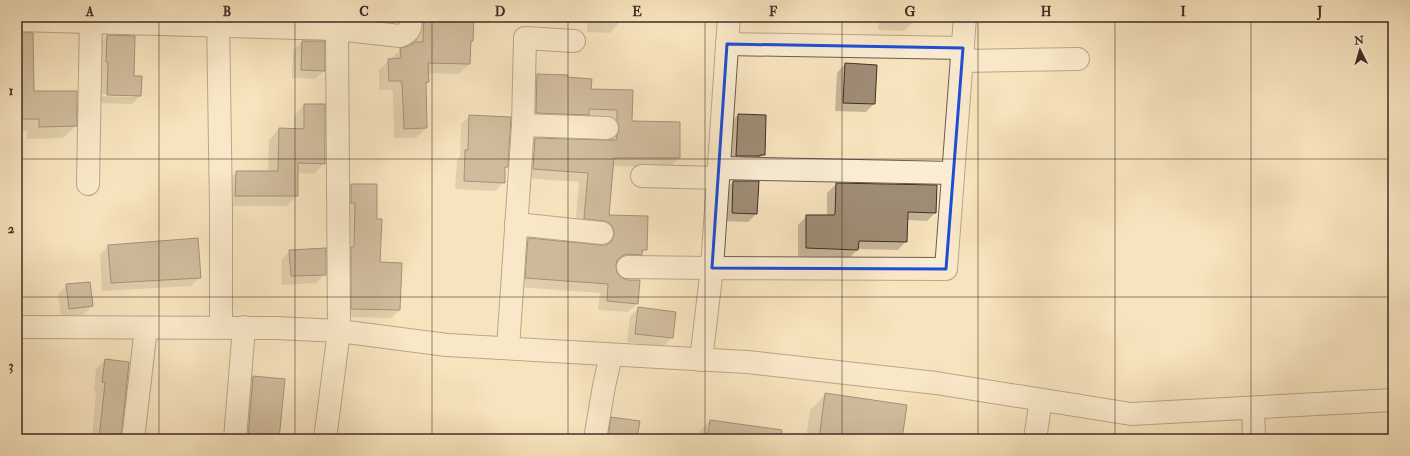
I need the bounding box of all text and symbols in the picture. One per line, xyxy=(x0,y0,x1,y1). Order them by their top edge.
text: A xyxy=(85,4,95,20)
text: B xyxy=(223,4,231,20)
text: C xyxy=(359,4,369,20)
text: D xyxy=(495,4,506,20)
text: E xyxy=(632,4,642,20)
text: F xyxy=(769,4,778,20)
text: G xyxy=(905,4,916,20)
text: H xyxy=(1041,4,1052,20)
text: I xyxy=(1180,4,1186,20)
text: J xyxy=(1316,4,1323,21)
north arrow xyxy=(1340,30,1380,70)
text: N xyxy=(1353,34,1366,48)
text: 1 xyxy=(9,83,14,99)
text: 2 xyxy=(8,221,15,237)
text: 3 xyxy=(9,358,14,374)

